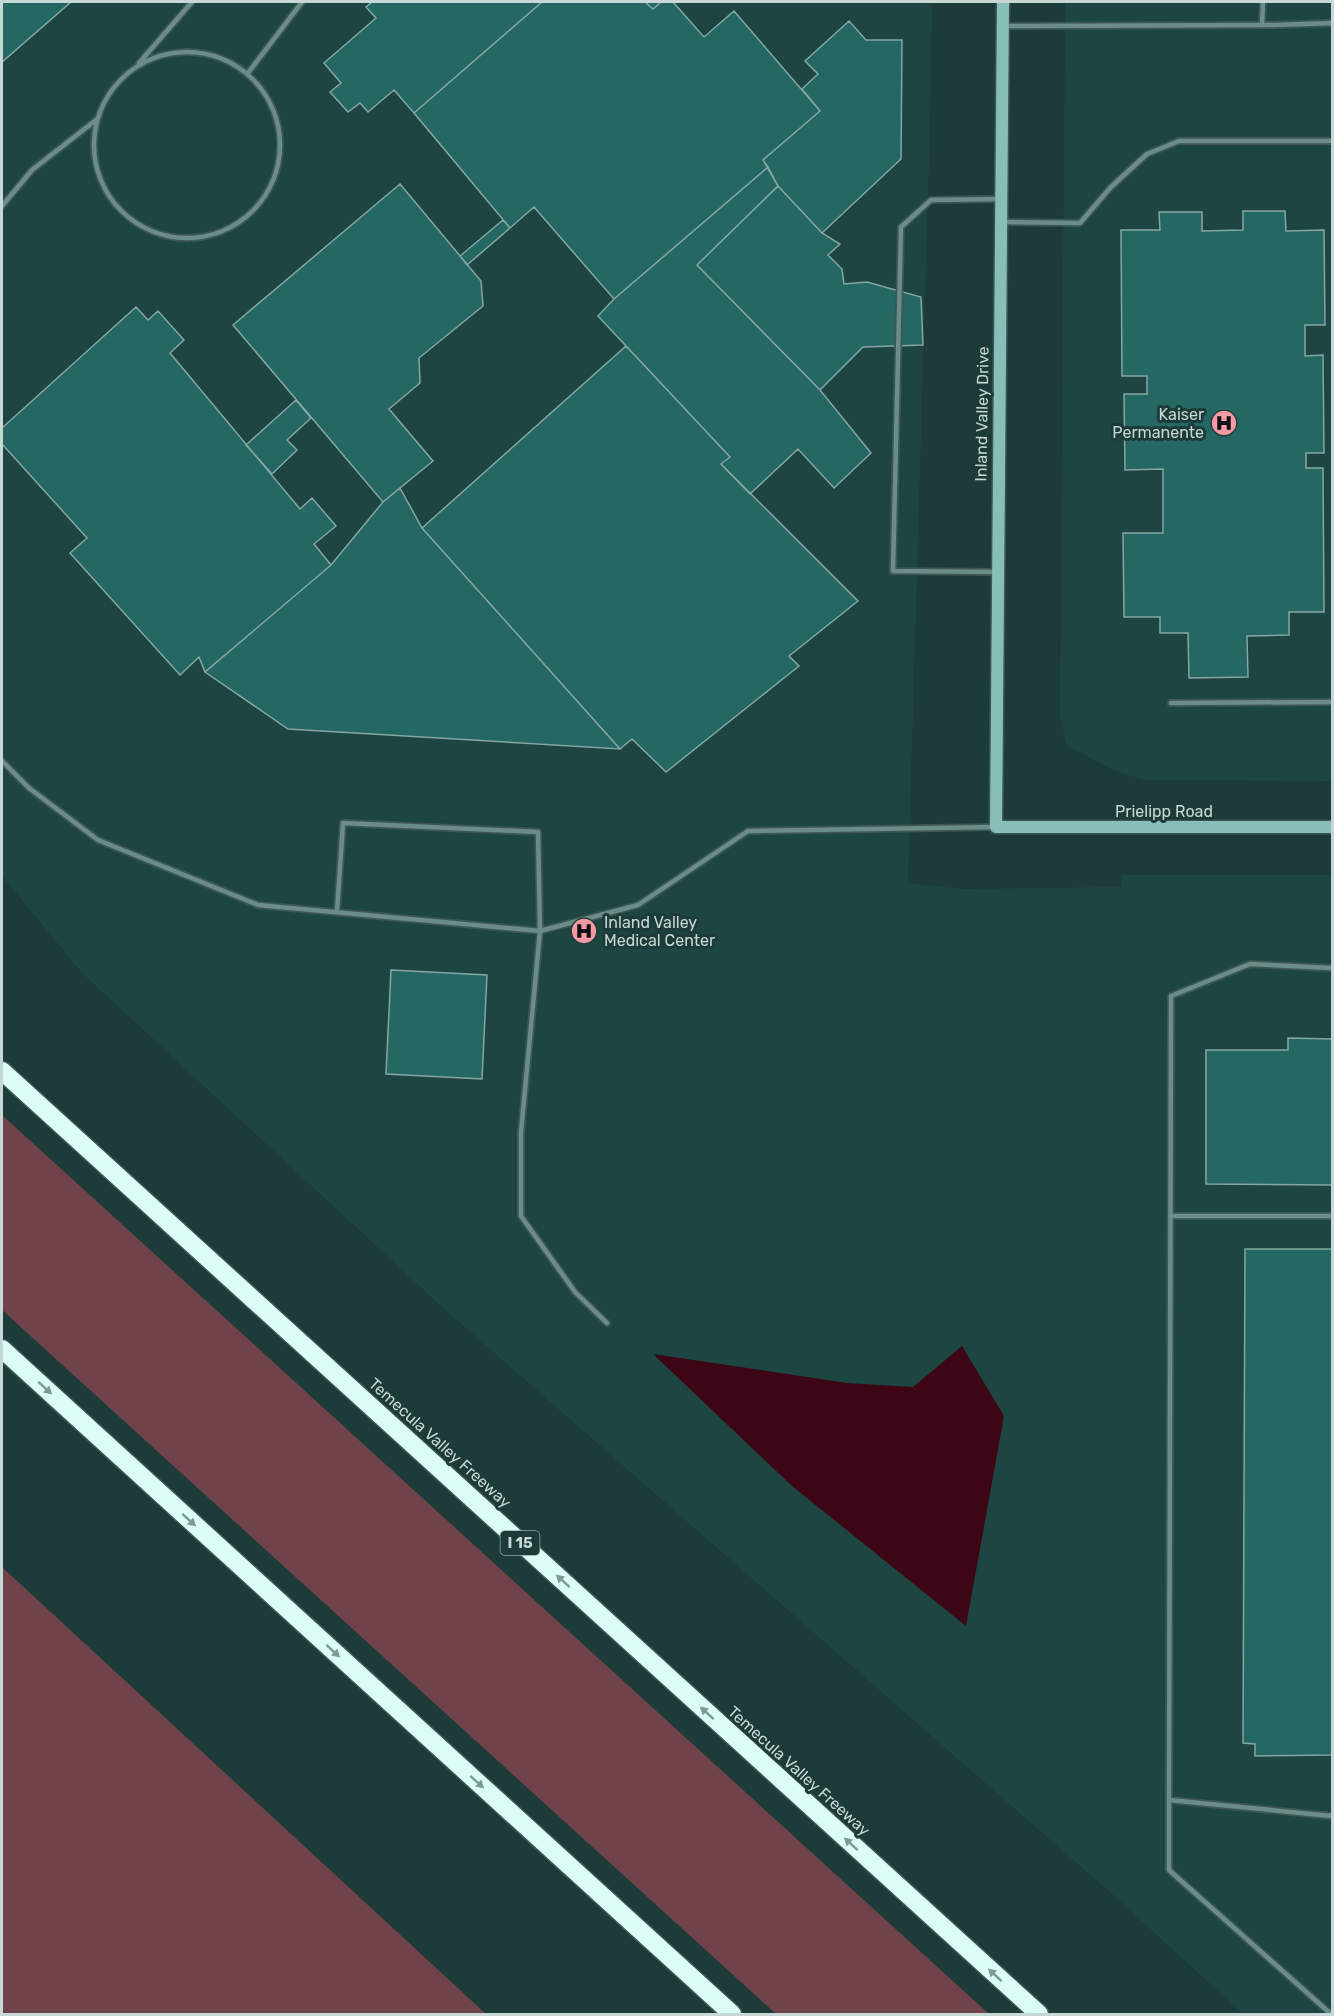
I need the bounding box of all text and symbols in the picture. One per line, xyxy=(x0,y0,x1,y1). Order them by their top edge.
street label: Inland Valley Drive xyxy=(971,346,993,482)
place label: Kaiser Permanente xyxy=(1112,405,1204,442)
hospital icon: Kaiser Permanente xyxy=(1209,408,1239,438)
street label: Prielipp Road xyxy=(1115,802,1213,821)
place label: Inland Valley Medical Center xyxy=(604,913,715,950)
hospital icon: Inland Valley Medical Center xyxy=(569,916,599,946)
street label: Temecula Valley Freeway xyxy=(365,1374,515,1512)
one-way arrow xyxy=(37,1381,52,1395)
one-way arrow xyxy=(181,1513,196,1526)
road number: I 15 xyxy=(500,1531,540,1555)
one-way arrow xyxy=(556,1575,570,1589)
one-way arrow xyxy=(325,1644,340,1657)
street label: Temecula Valley Freeway xyxy=(724,1702,874,1840)
one-way arrow xyxy=(700,1707,715,1720)
one-way arrow xyxy=(469,1775,484,1788)
one-way arrow xyxy=(844,1838,859,1851)
one-way arrow xyxy=(988,1968,1003,1982)

